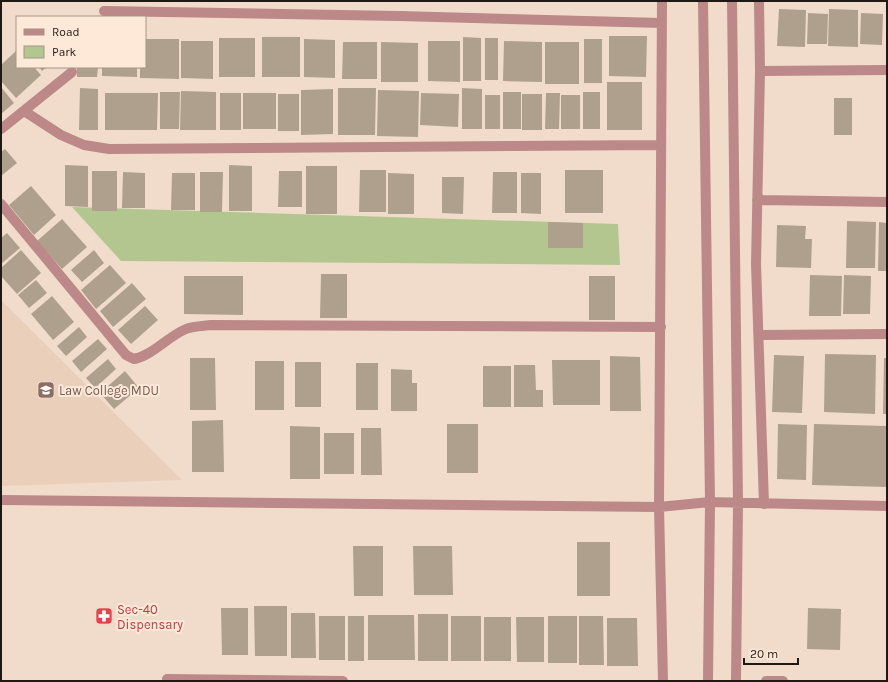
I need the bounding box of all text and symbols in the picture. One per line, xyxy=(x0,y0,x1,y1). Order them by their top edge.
legend xyxy=(16,16,146,68)
text: Road xyxy=(52,25,80,39)
text: Park xyxy=(52,45,77,59)
school or university icon: Law College MDU xyxy=(36,380,56,400)
place label: Law College MDU xyxy=(59,383,159,398)
place label: Sec-40 Dispensary xyxy=(117,602,183,632)
pharmacy icon: Sec-40 Dispensary xyxy=(94,606,114,626)
scale bar xyxy=(744,640,798,666)
text: 20 m xyxy=(750,647,778,661)

